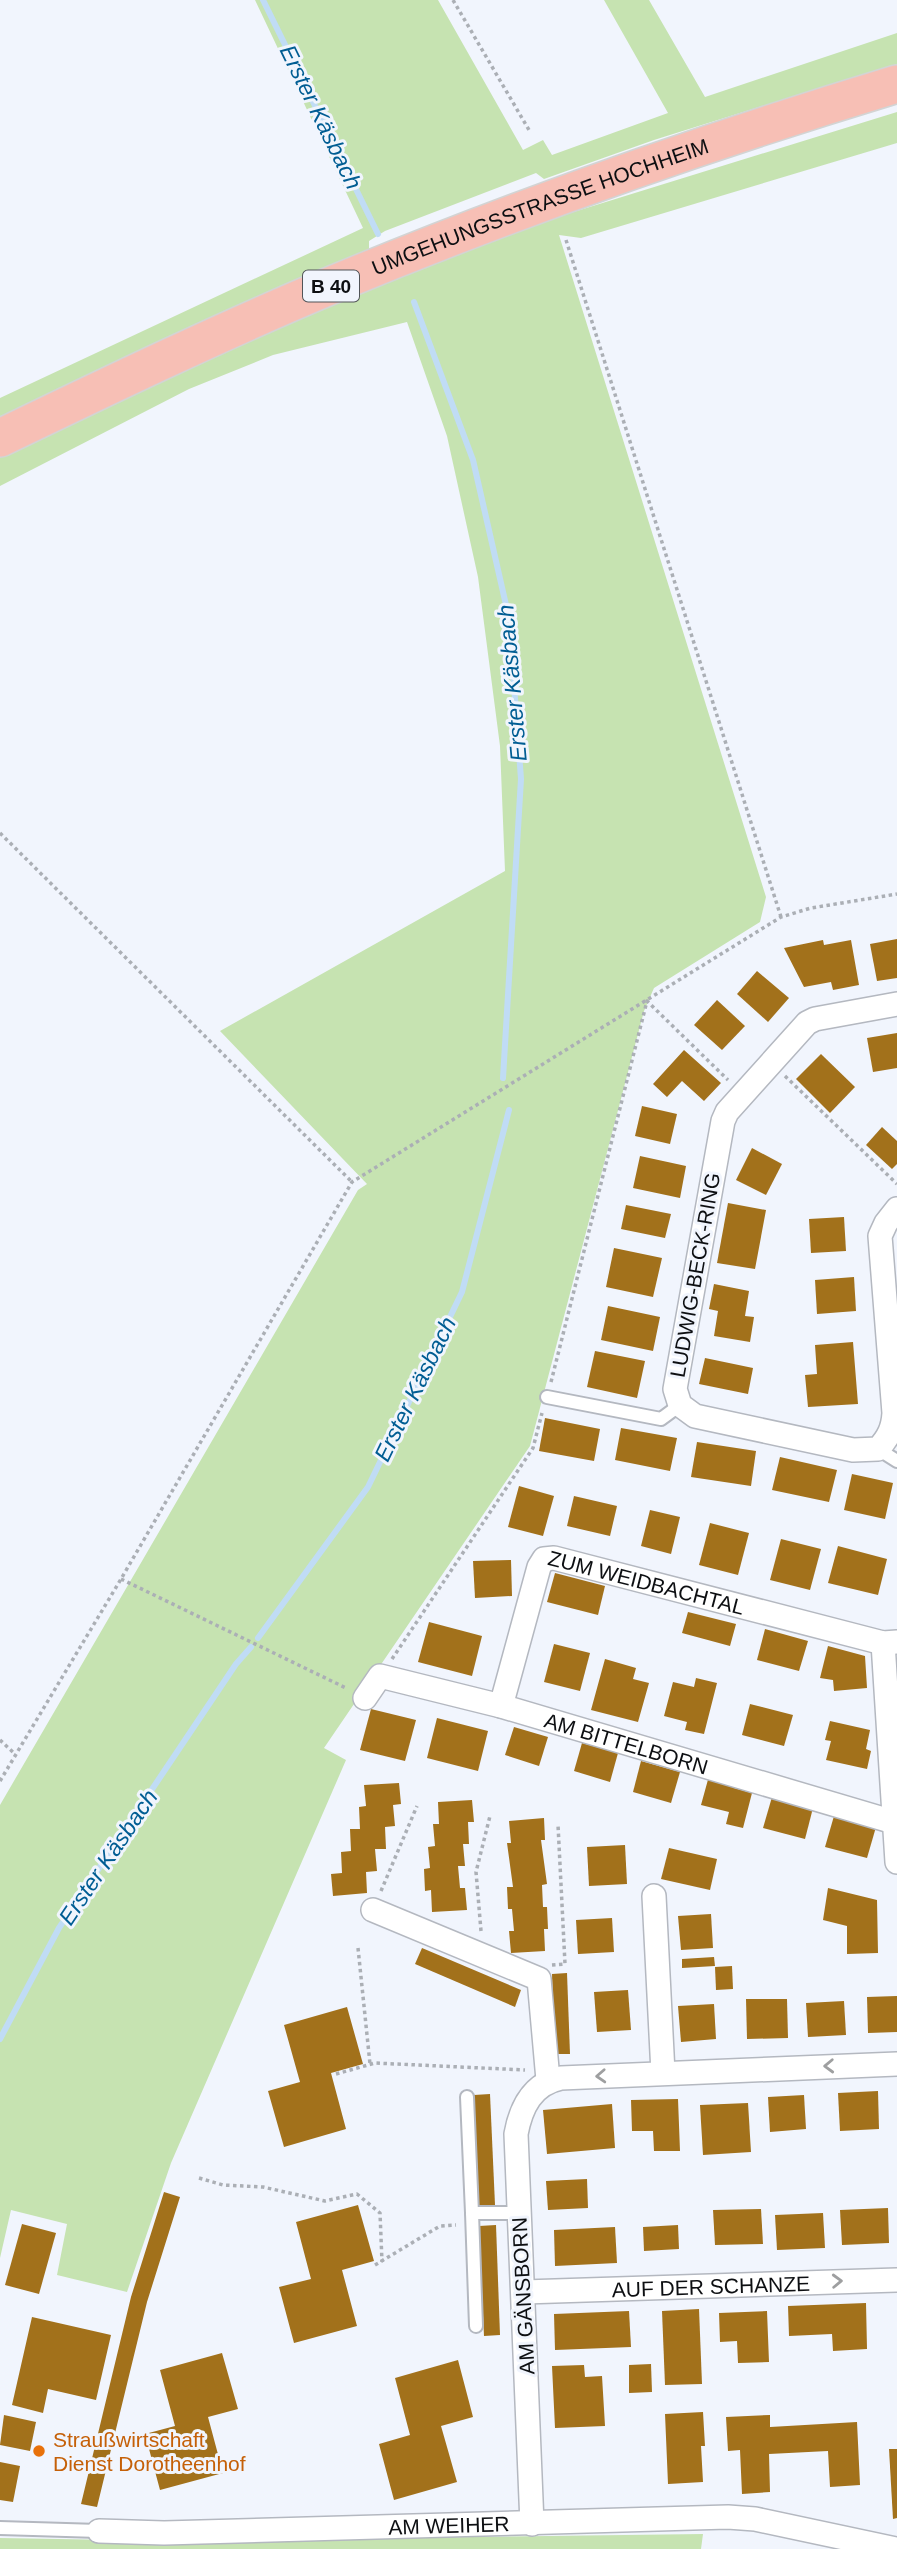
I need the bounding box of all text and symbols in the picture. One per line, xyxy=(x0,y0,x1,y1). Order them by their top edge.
water label: Erster Käsbach xyxy=(275,41,367,193)
street label: UMGEHUNGSSTRASSE HOCHHEIM xyxy=(368,134,711,279)
road number: B 40 xyxy=(303,270,359,302)
water label: Erster Käsbach xyxy=(492,604,532,762)
street label: LUDWIG-BECK-RING xyxy=(666,1171,724,1379)
water label: Erster Käsbach xyxy=(369,1313,461,1465)
street label: ZUM WEIDBACHTAL xyxy=(546,1546,747,1618)
street label: AM BITTELBORN xyxy=(542,1708,711,1778)
water label: Erster Käsbach xyxy=(53,1785,163,1929)
one-way arrow xyxy=(823,2059,834,2074)
one-way arrow xyxy=(596,2068,607,2083)
street label: AM GÄNSBORN xyxy=(507,2217,539,2375)
street label: AUF DER SCHANZE xyxy=(611,2271,810,2301)
one-way arrow xyxy=(832,2274,843,2289)
place label: Straußwirtschaft Dienst Dorotheenhof xyxy=(53,2428,246,2475)
marker: Straußwirtschaft Dienst Dorotheenhof xyxy=(31,2443,47,2459)
street label: AM WEIHER xyxy=(388,2512,510,2538)

